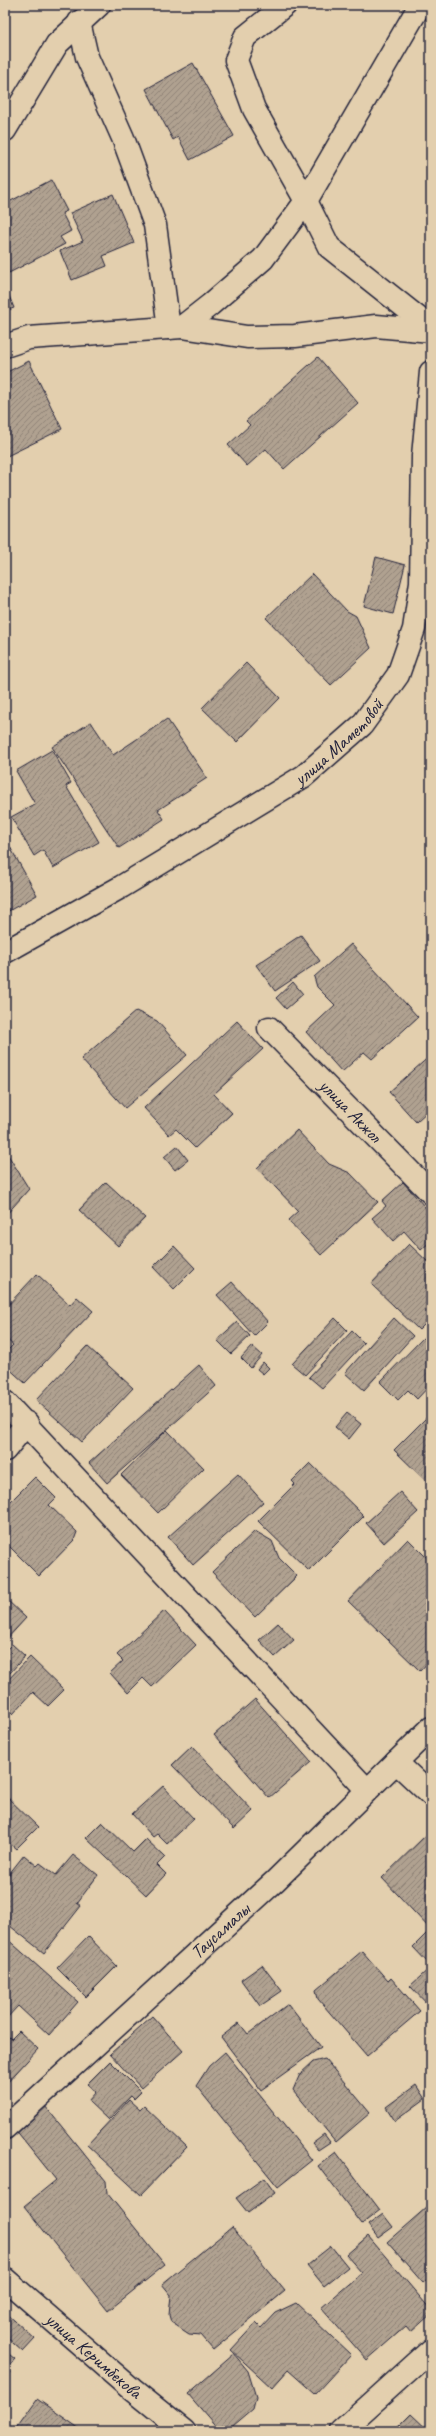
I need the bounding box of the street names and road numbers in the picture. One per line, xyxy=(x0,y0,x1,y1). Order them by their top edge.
street label: улица Маметовой xyxy=(289,693,390,791)
street label: улица Акжол xyxy=(313,1073,388,1149)
street label: Таусамалы xyxy=(186,1896,257,1964)
street label: улица Керимбекова xyxy=(39,2307,147,2405)

